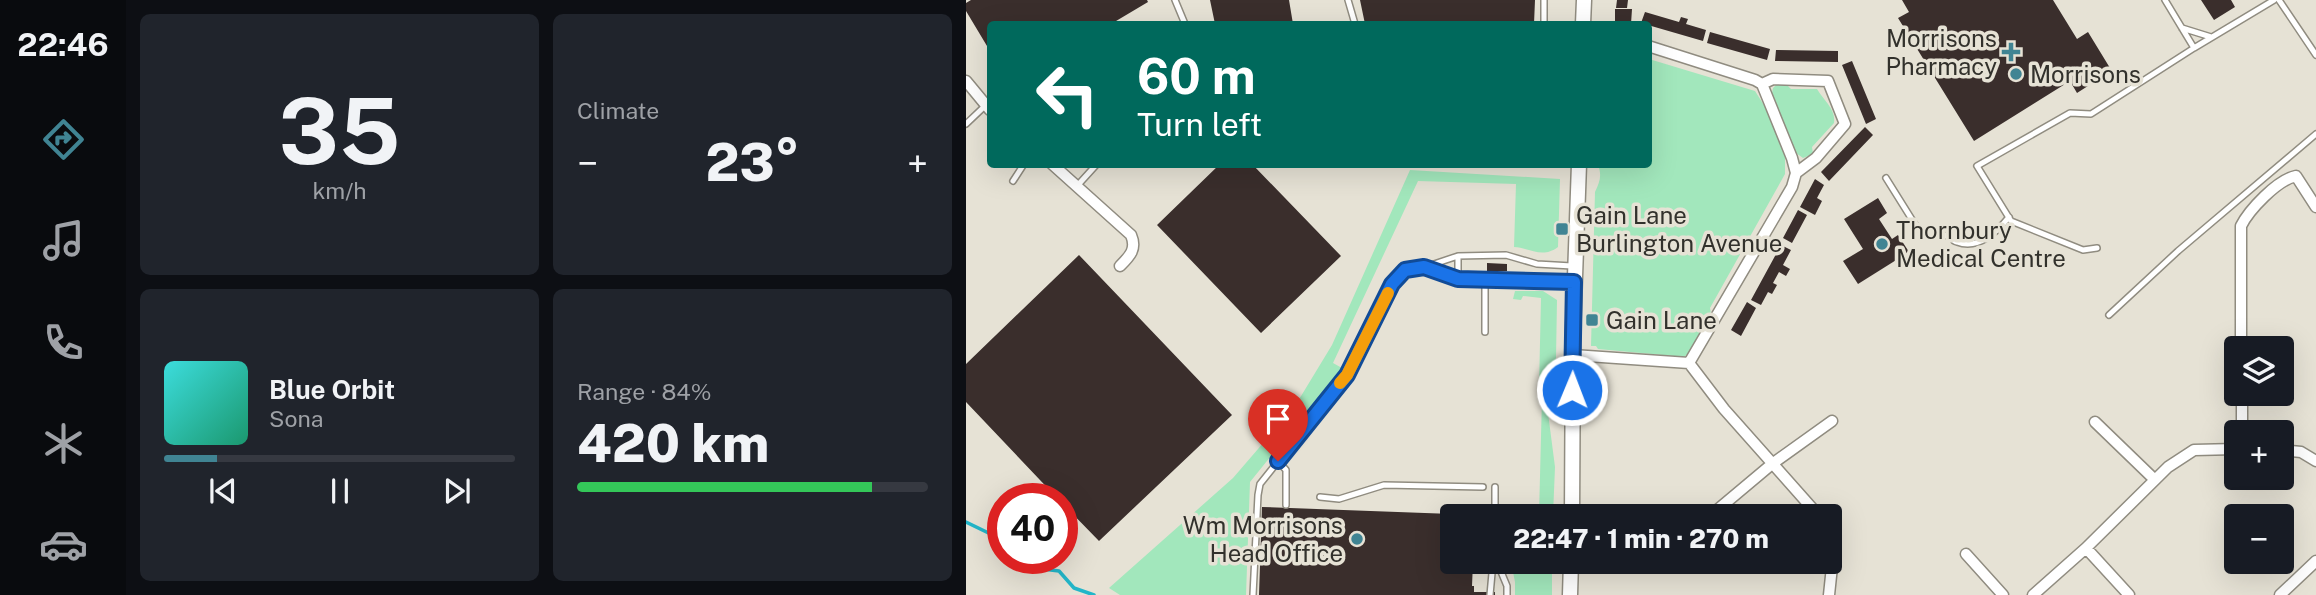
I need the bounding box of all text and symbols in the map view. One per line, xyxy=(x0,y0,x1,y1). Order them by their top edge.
place label: Morrisons Pharmacy xyxy=(1886,24,1997,80)
text: 22:46 xyxy=(17,26,109,63)
marker: Morrisons Pharmacy xyxy=(2003,44,2019,60)
text: 60 m xyxy=(1137,47,1256,105)
icon: left xyxy=(1022,49,1113,140)
place label: Morrisons xyxy=(2030,60,2141,88)
marker: Morrisons xyxy=(2008,66,2024,82)
text: 35 xyxy=(279,78,400,184)
text: Climate xyxy=(577,97,659,124)
text: Turn left xyxy=(1137,106,1262,143)
icon: directions xyxy=(39,115,88,164)
text: 23° xyxy=(705,132,800,193)
text: − xyxy=(577,141,598,186)
text: + xyxy=(907,141,928,186)
text: km/h xyxy=(312,177,367,204)
place label: Gain Lane Burlington Avenue xyxy=(1576,201,1782,257)
icon: music xyxy=(39,216,88,265)
place label: Thornbury Medical Centre xyxy=(1896,216,2066,272)
marker: Gain Lane Burlington Avenue xyxy=(1554,221,1570,237)
marker: Thornbury Medical Centre xyxy=(1874,236,1890,252)
place label: Gain Lane xyxy=(1606,306,1717,334)
marker: Gain Lane xyxy=(1584,312,1600,328)
icon: phone xyxy=(39,318,88,367)
map controls xyxy=(2224,336,2294,574)
button: layers xyxy=(2224,336,2294,406)
position arrow xyxy=(1535,353,1609,427)
text: Blue Orbit xyxy=(269,374,395,405)
text: Range · 84% xyxy=(577,378,712,405)
pin xyxy=(1248,389,1308,461)
icon: arrive xyxy=(1259,400,1297,438)
text: Sona xyxy=(269,405,323,432)
text: 420 km xyxy=(577,413,769,474)
icon: climate xyxy=(39,419,88,468)
button: + xyxy=(2224,420,2294,490)
icon: previous xyxy=(204,472,242,510)
icon: pause xyxy=(321,472,359,510)
icon: next xyxy=(438,472,476,510)
speed limit sign: 40 xyxy=(987,483,1078,574)
button: − xyxy=(2224,504,2294,574)
place label: Wm Morrisons Head Office xyxy=(1183,511,1343,567)
icon: car xyxy=(39,520,88,569)
text: 22:47 · 1 min · 270 m xyxy=(1513,523,1769,554)
marker: Wm Morrisons Head Office xyxy=(1349,531,1365,547)

